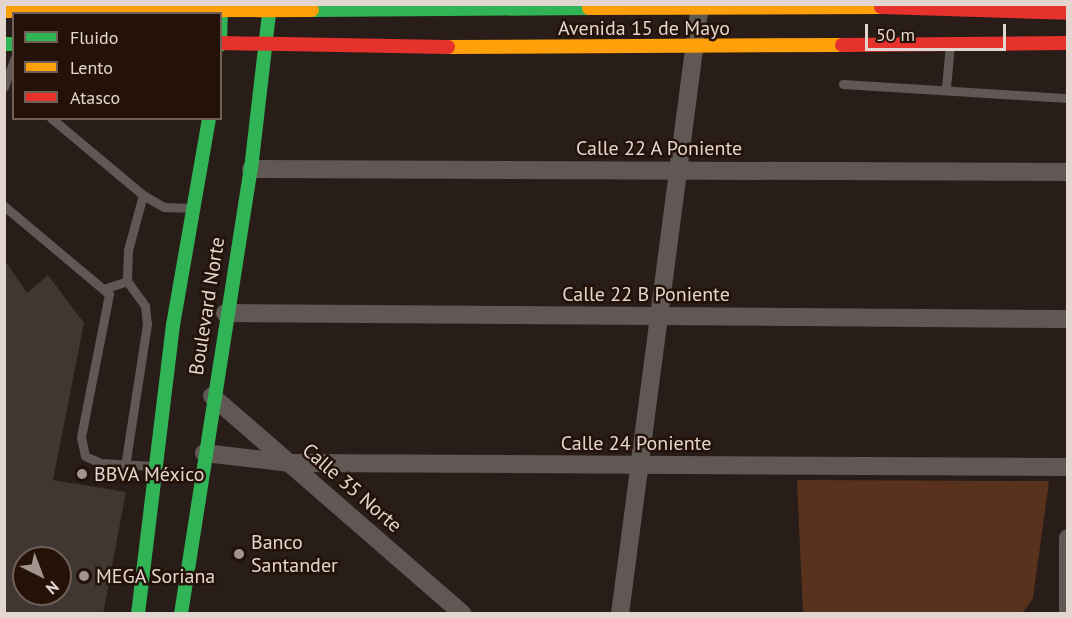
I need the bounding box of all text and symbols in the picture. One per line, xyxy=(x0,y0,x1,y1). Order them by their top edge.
legend xyxy=(12,12,222,120)
scale bar xyxy=(868,12,1009,50)
street label: Avenida 15 de Mayo xyxy=(558,16,730,40)
text: 50 m xyxy=(876,23,915,46)
text: Fluido xyxy=(70,26,118,49)
text: Lento xyxy=(70,56,113,79)
text: Atasco xyxy=(70,86,120,109)
street label: Calle 22 A Poniente xyxy=(575,136,743,160)
street label: Boulevard Norte xyxy=(184,235,230,377)
street label: Calle 22 B Poniente xyxy=(562,282,730,306)
street label: Calle 24 Poniente xyxy=(561,431,711,455)
street label: Calle 35 Norte xyxy=(297,438,407,538)
place label: BBVA México xyxy=(94,462,205,486)
marker: BBVA México xyxy=(75,467,89,481)
place label: Banco Santander xyxy=(251,530,338,577)
north arrow xyxy=(12,546,72,606)
marker: Banco Santander xyxy=(232,547,246,561)
place label: MEGA Soriana xyxy=(96,564,216,588)
marker: MEGA Soriana xyxy=(77,569,91,583)
text: N xyxy=(42,577,63,599)

